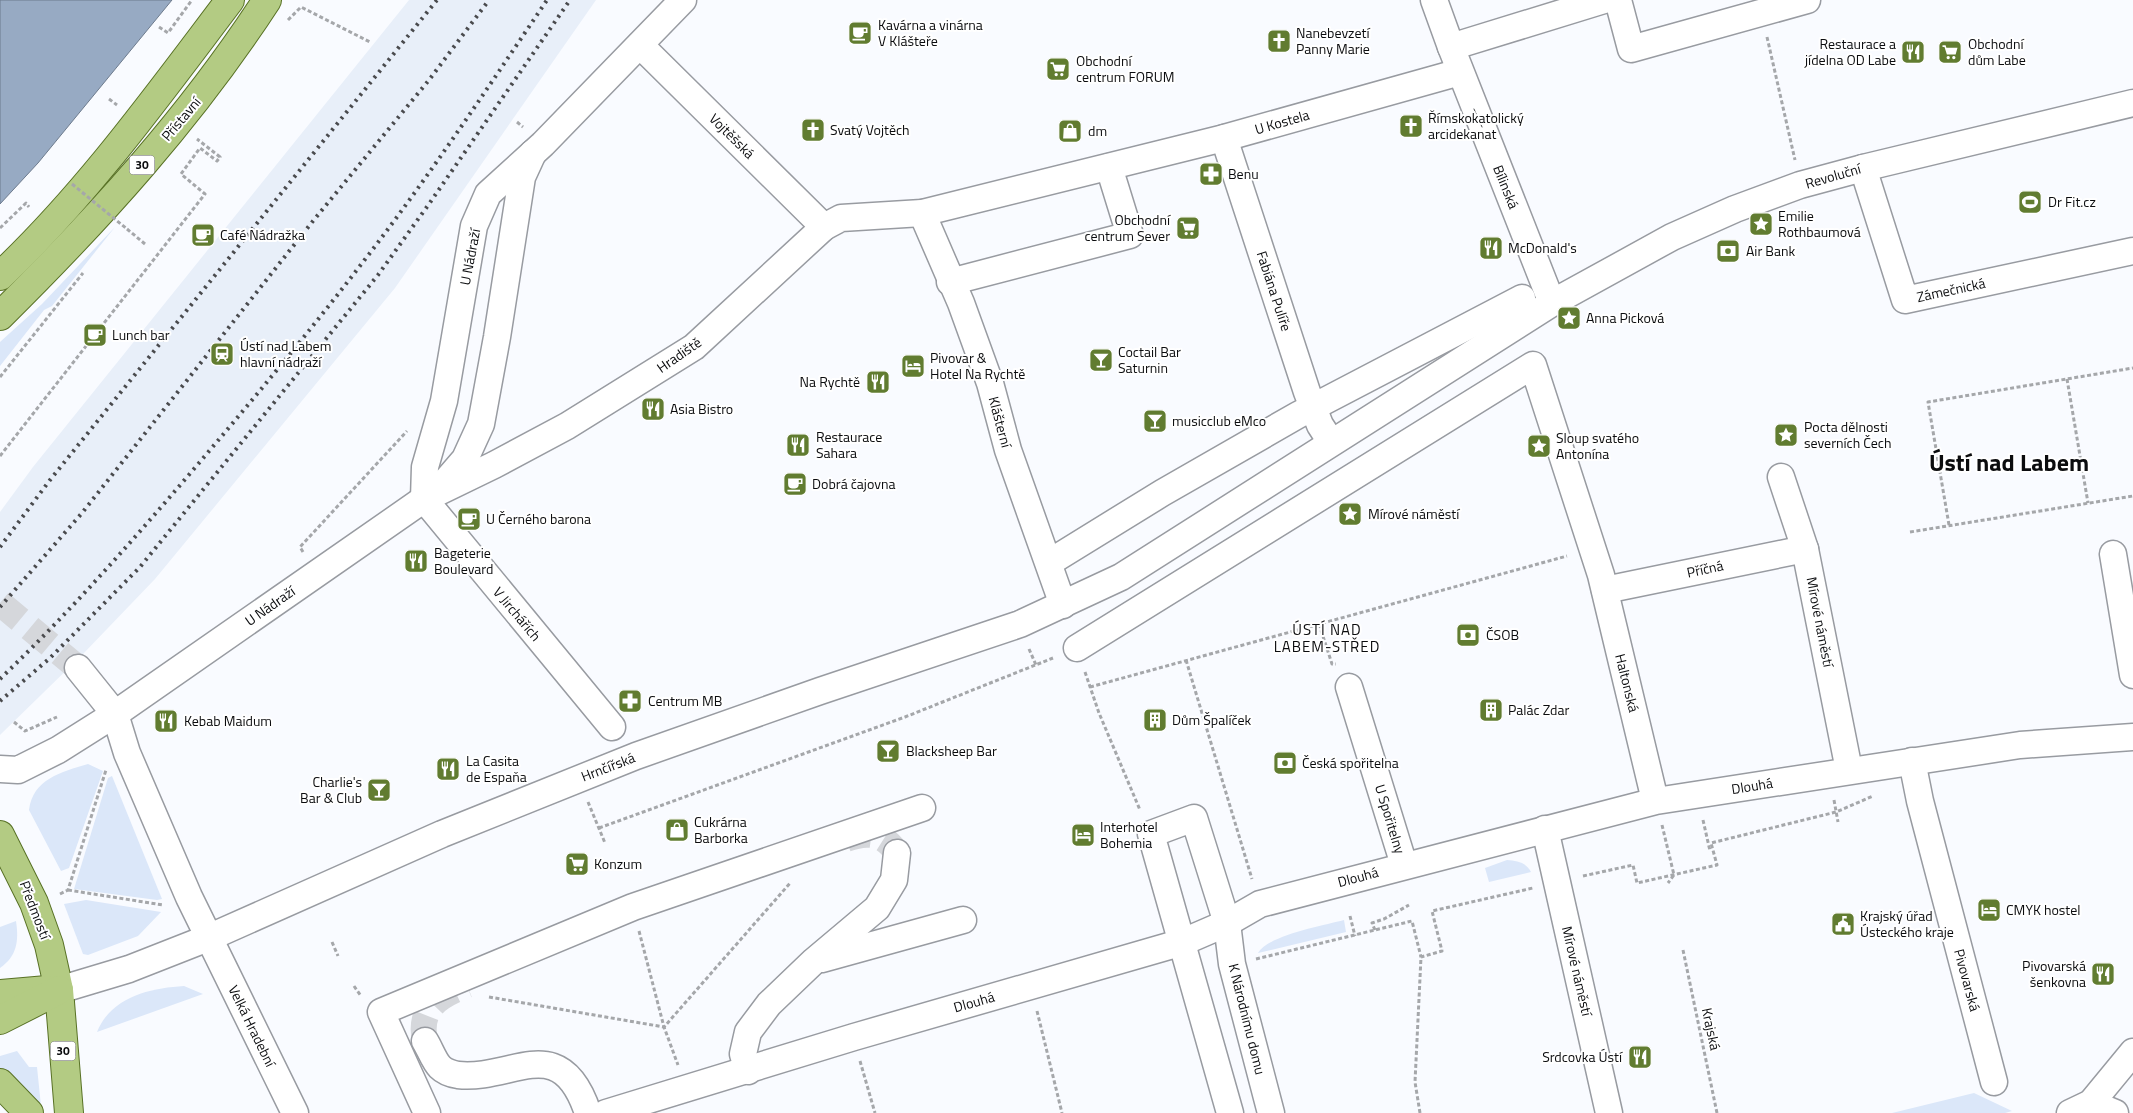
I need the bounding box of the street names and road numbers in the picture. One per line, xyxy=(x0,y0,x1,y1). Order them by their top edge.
street label: Přístavní xyxy=(156,91,206,145)
street label: U Kostela xyxy=(1252,104,1312,139)
street label: Vojtěšská xyxy=(705,108,760,163)
road number: 30 xyxy=(130,156,154,174)
street label: Revoluční xyxy=(1803,157,1864,193)
street label: Bílinská xyxy=(1488,162,1525,212)
street label: U Nádraží xyxy=(454,226,485,287)
street label: Fabiána Pulíře xyxy=(1252,248,1297,334)
street label: Zámečnická xyxy=(1915,272,1987,307)
street label: Hradiště xyxy=(652,332,705,378)
street label: Klášterní xyxy=(984,394,1018,451)
street label: Příčná xyxy=(1685,554,1725,583)
street label: Mírové náměstí xyxy=(1801,575,1840,670)
street label: U Nádraží xyxy=(240,580,300,631)
street label: V Jirchářích xyxy=(488,582,546,645)
street label: Haltonská xyxy=(1610,651,1645,714)
street label: Hrnčířská xyxy=(578,747,638,786)
street label: Dlouhá xyxy=(1730,772,1774,799)
street label: U Spořitelny xyxy=(1370,781,1411,856)
street label: Dlouhá xyxy=(1335,861,1381,892)
street label: Předmostí xyxy=(15,878,57,943)
street label: Mírové náměstí xyxy=(1557,924,1598,1019)
street label: Pivovarská xyxy=(1949,946,1986,1013)
street label: K Národnímu domu xyxy=(1224,961,1271,1077)
street label: Velká Hradební xyxy=(224,981,282,1071)
street label: Dlouhá xyxy=(951,986,997,1017)
street label: Krajská xyxy=(1697,1006,1726,1052)
road number: 30 xyxy=(50,1042,76,1060)

